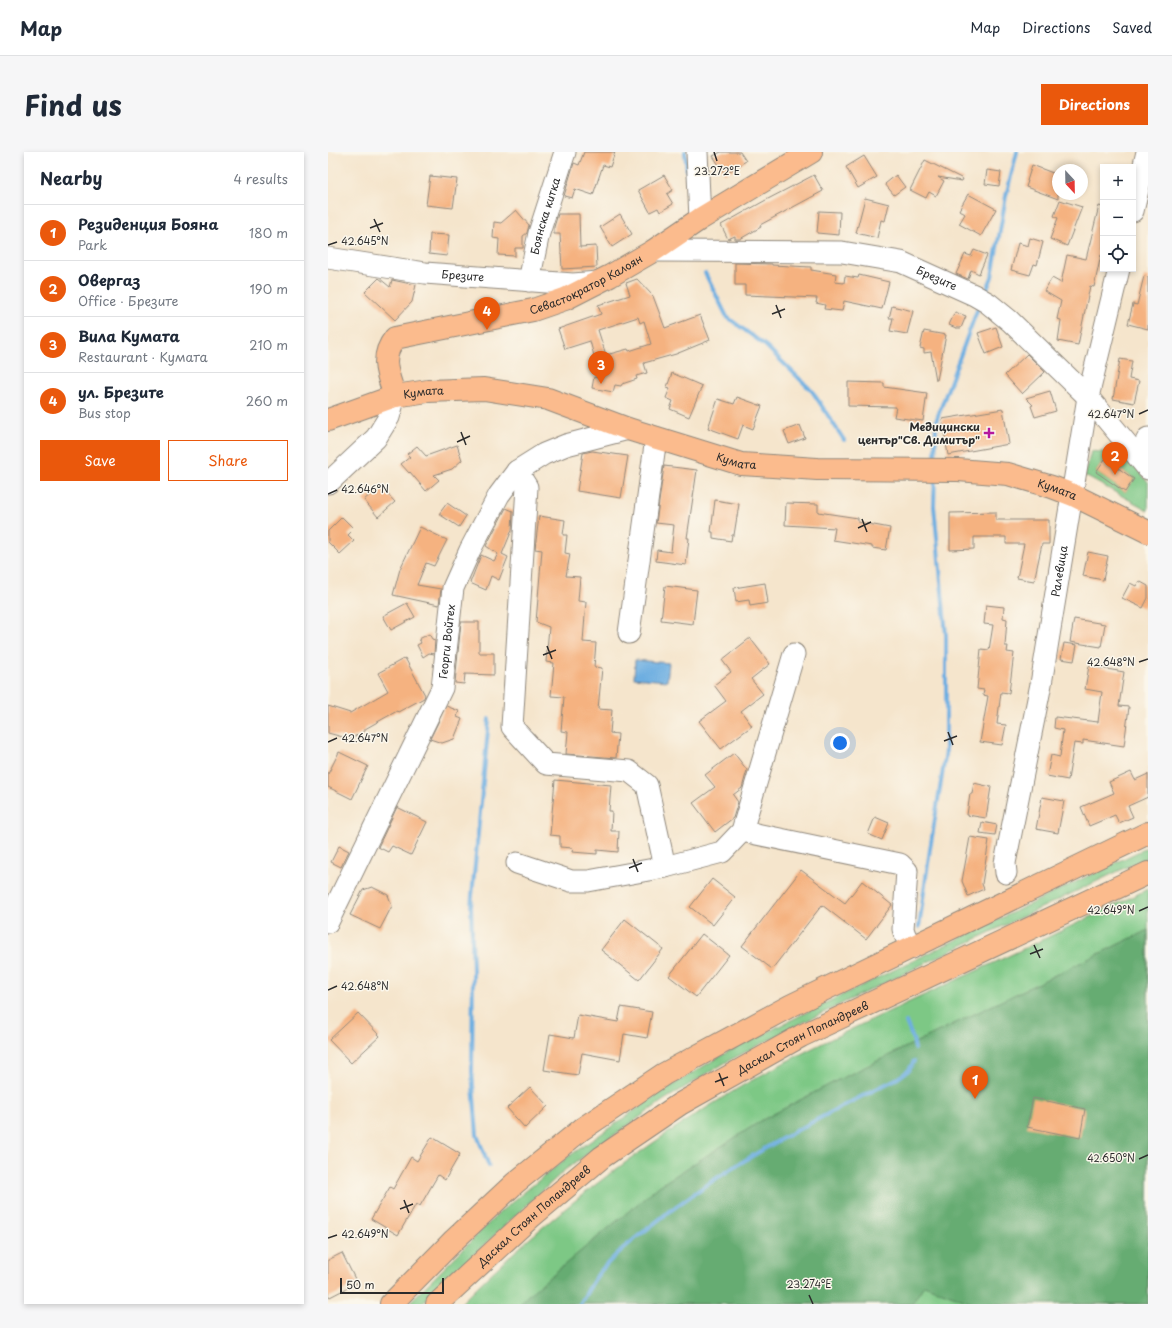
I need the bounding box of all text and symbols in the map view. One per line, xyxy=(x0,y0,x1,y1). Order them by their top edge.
text: Map xyxy=(20,14,62,42)
text: Map xyxy=(970,17,1000,38)
text: Directions xyxy=(1022,17,1090,38)
text: Saved xyxy=(1112,17,1152,38)
text: Find us xyxy=(24,83,122,126)
button: Directions xyxy=(1041,84,1148,125)
text: 23.272°E xyxy=(694,163,740,178)
north arrow xyxy=(1052,164,1088,200)
map controls xyxy=(1100,164,1136,272)
button: + xyxy=(1100,164,1136,200)
text: Nearby xyxy=(40,165,102,191)
text: 4 results xyxy=(234,169,288,188)
street label: Боянска китка xyxy=(526,175,564,256)
button: − xyxy=(1100,200,1136,236)
text: Резиденция Бояна xyxy=(78,212,219,235)
text: 1 xyxy=(50,223,56,242)
text: 180 m xyxy=(249,223,288,242)
text: 42.645°N xyxy=(341,233,389,248)
text: Park xyxy=(78,235,107,254)
button: locate xyxy=(1100,236,1136,272)
street label: Севастократор Калоян xyxy=(527,250,646,319)
street label: Брезите xyxy=(914,261,960,294)
street label: Брезите xyxy=(441,265,485,285)
text: Овергаз xyxy=(78,268,140,291)
text: 2 xyxy=(48,279,58,298)
text: 190 m xyxy=(249,279,288,298)
text: Office · Брезите xyxy=(78,291,179,310)
pin: 4 xyxy=(474,297,500,330)
text: Вила Кумата xyxy=(78,324,180,347)
text: 3 xyxy=(49,335,57,354)
text: 210 m xyxy=(249,335,288,354)
text: Restaurant · Кумата xyxy=(78,347,208,366)
pin: 3 xyxy=(588,351,614,384)
text: ул. Брезите xyxy=(78,380,164,403)
street label: Кумата xyxy=(402,381,444,403)
text: 4 xyxy=(49,391,57,410)
text: 260 m xyxy=(246,391,288,410)
text: Bus stop xyxy=(78,403,131,422)
text: 42.647°N xyxy=(1088,406,1134,421)
place label: Медицински център"Св. Димитър" xyxy=(858,418,980,448)
marker: Медицински център"Св. Димитър" xyxy=(983,427,995,439)
button: Save xyxy=(40,440,160,481)
button: Share xyxy=(168,440,288,481)
pin: 2 xyxy=(1102,442,1128,475)
street label: Кумата xyxy=(714,448,757,473)
street label: Кумата xyxy=(1036,474,1080,504)
text: 42.646°N xyxy=(341,481,389,496)
street label: Ралевица xyxy=(1046,544,1072,598)
street label: Георги Войтех xyxy=(434,603,459,680)
text: 42.648°N xyxy=(1087,654,1135,669)
text: 42.647°N xyxy=(342,730,388,745)
your location xyxy=(830,733,850,753)
text: 42.649°N xyxy=(1087,902,1135,917)
text: 42.648°N xyxy=(341,978,389,993)
street label: Даскал Стоян Попандреев xyxy=(733,996,872,1079)
pin: 1 xyxy=(962,1066,988,1099)
text: 42.650°N xyxy=(1087,1150,1135,1165)
street label: Даскал Стоян Попандреев xyxy=(473,1161,594,1271)
text: 42.649°N xyxy=(341,1226,389,1241)
scale bar xyxy=(340,1276,444,1295)
text: 50 m xyxy=(346,1276,375,1293)
text: 23.274°E xyxy=(786,1276,832,1291)

